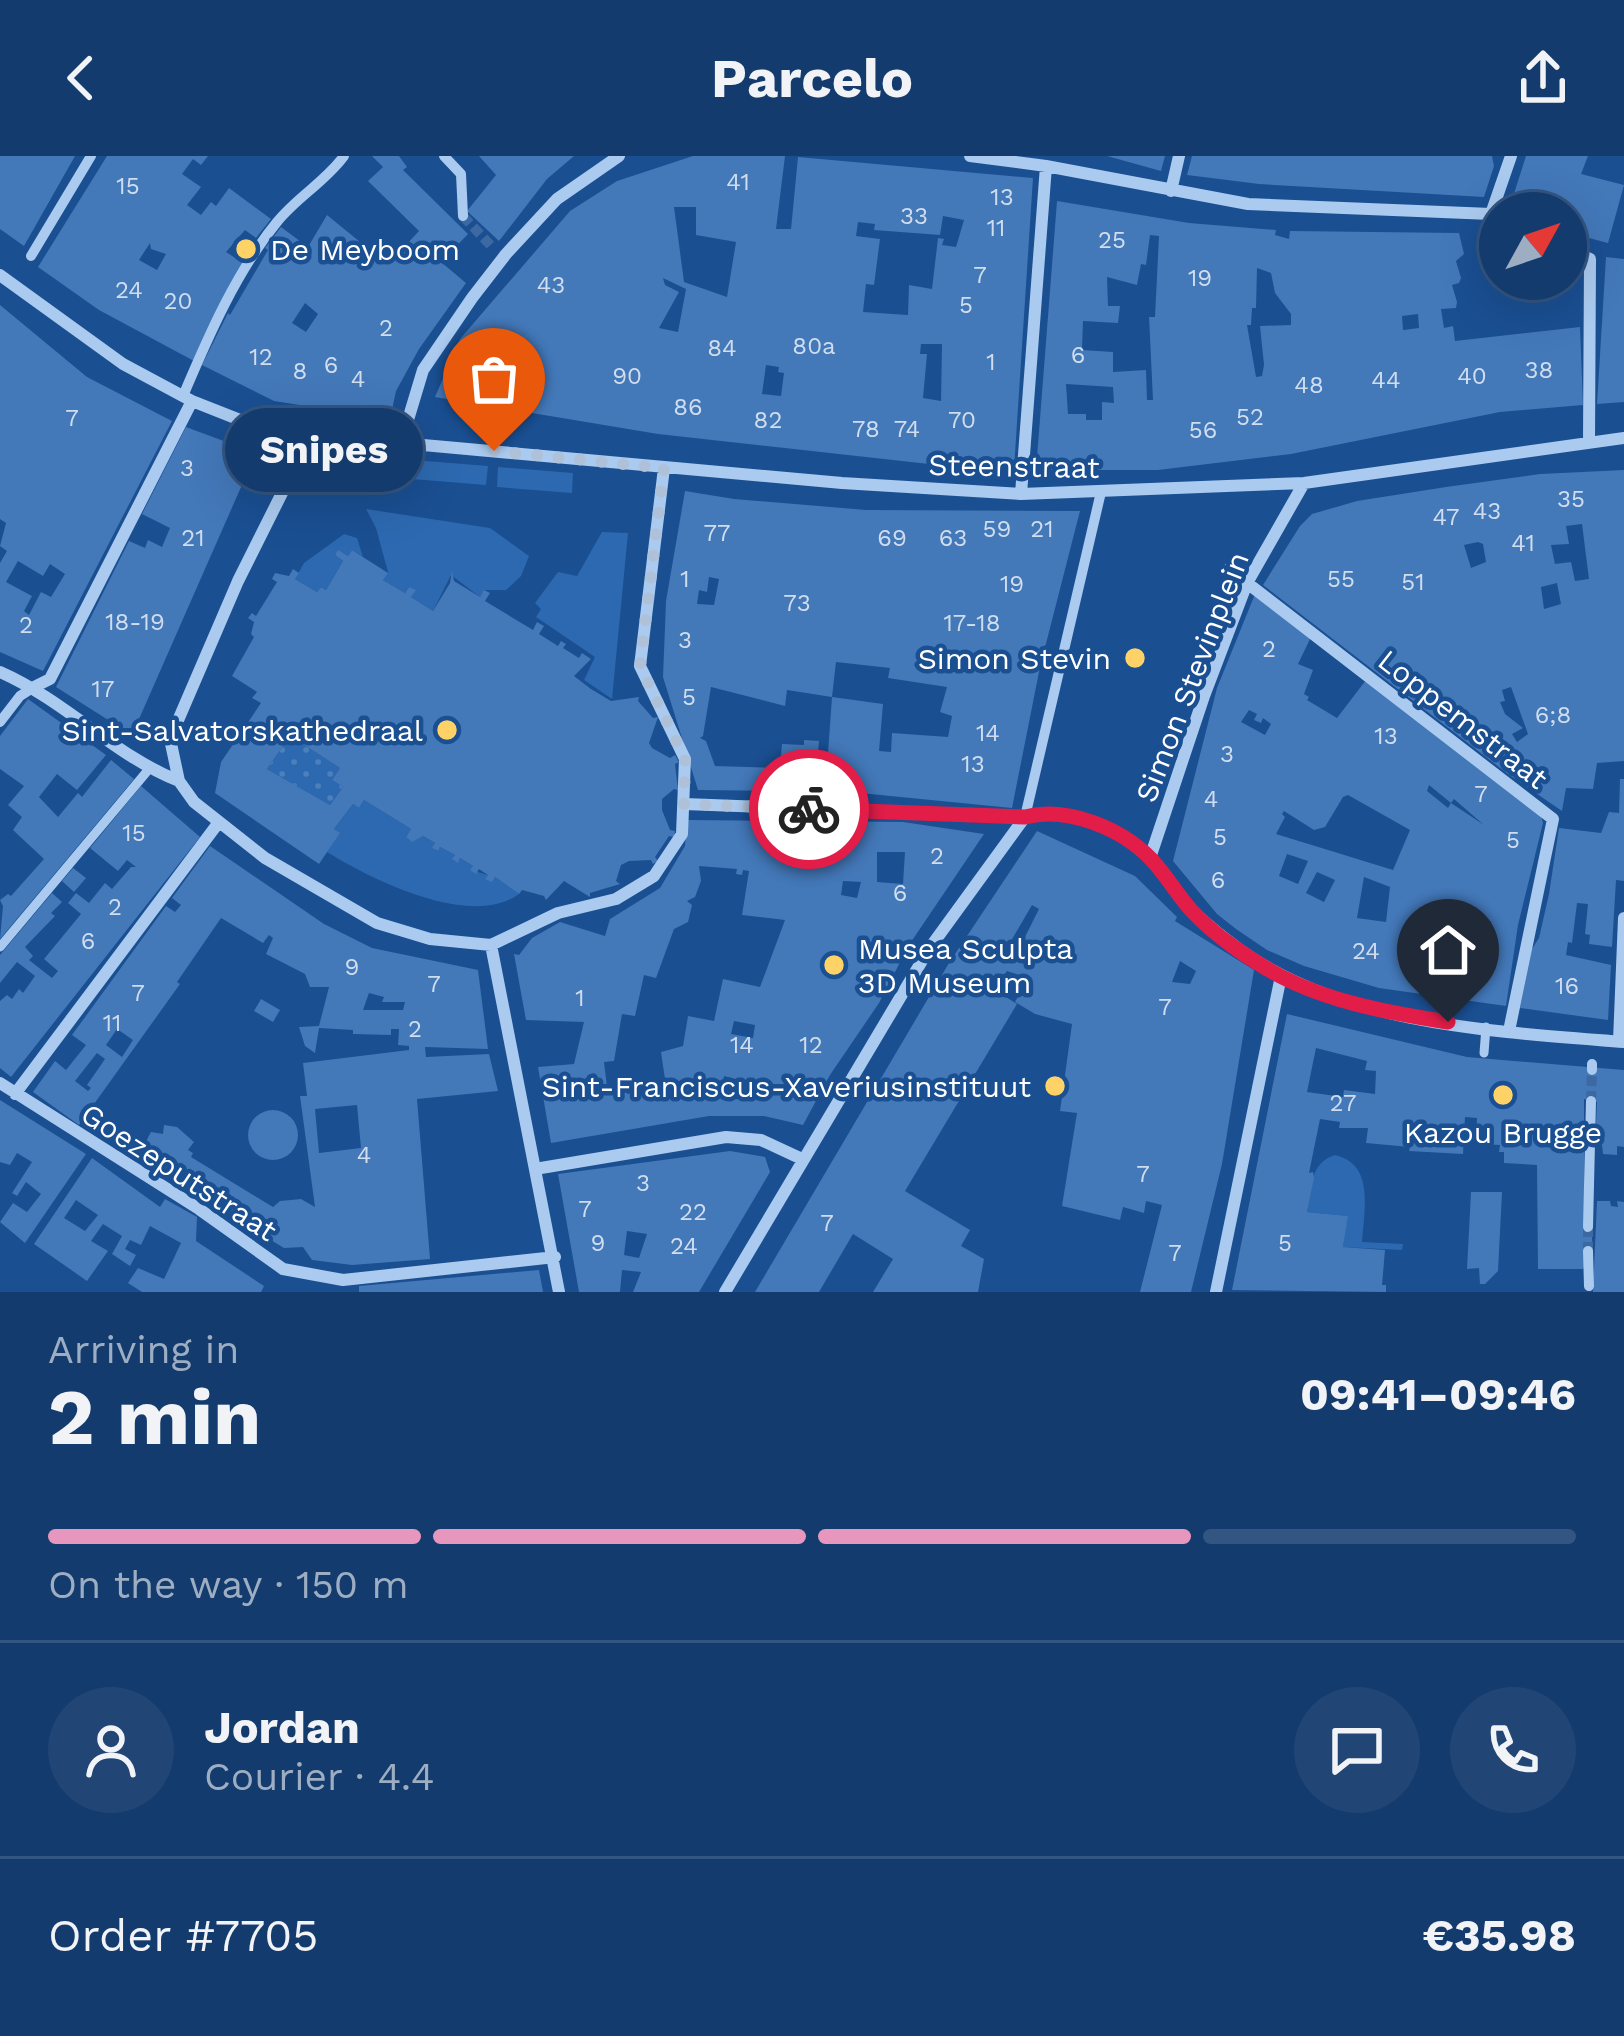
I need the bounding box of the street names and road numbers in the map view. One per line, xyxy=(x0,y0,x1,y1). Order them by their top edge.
street label: Steenstraat xyxy=(928,447,1100,485)
street label: Simon Stevinplein xyxy=(1128,547,1256,807)
street label: Loppemstraat xyxy=(1371,642,1555,796)
street label: Goezeputstraat xyxy=(75,1096,284,1248)

